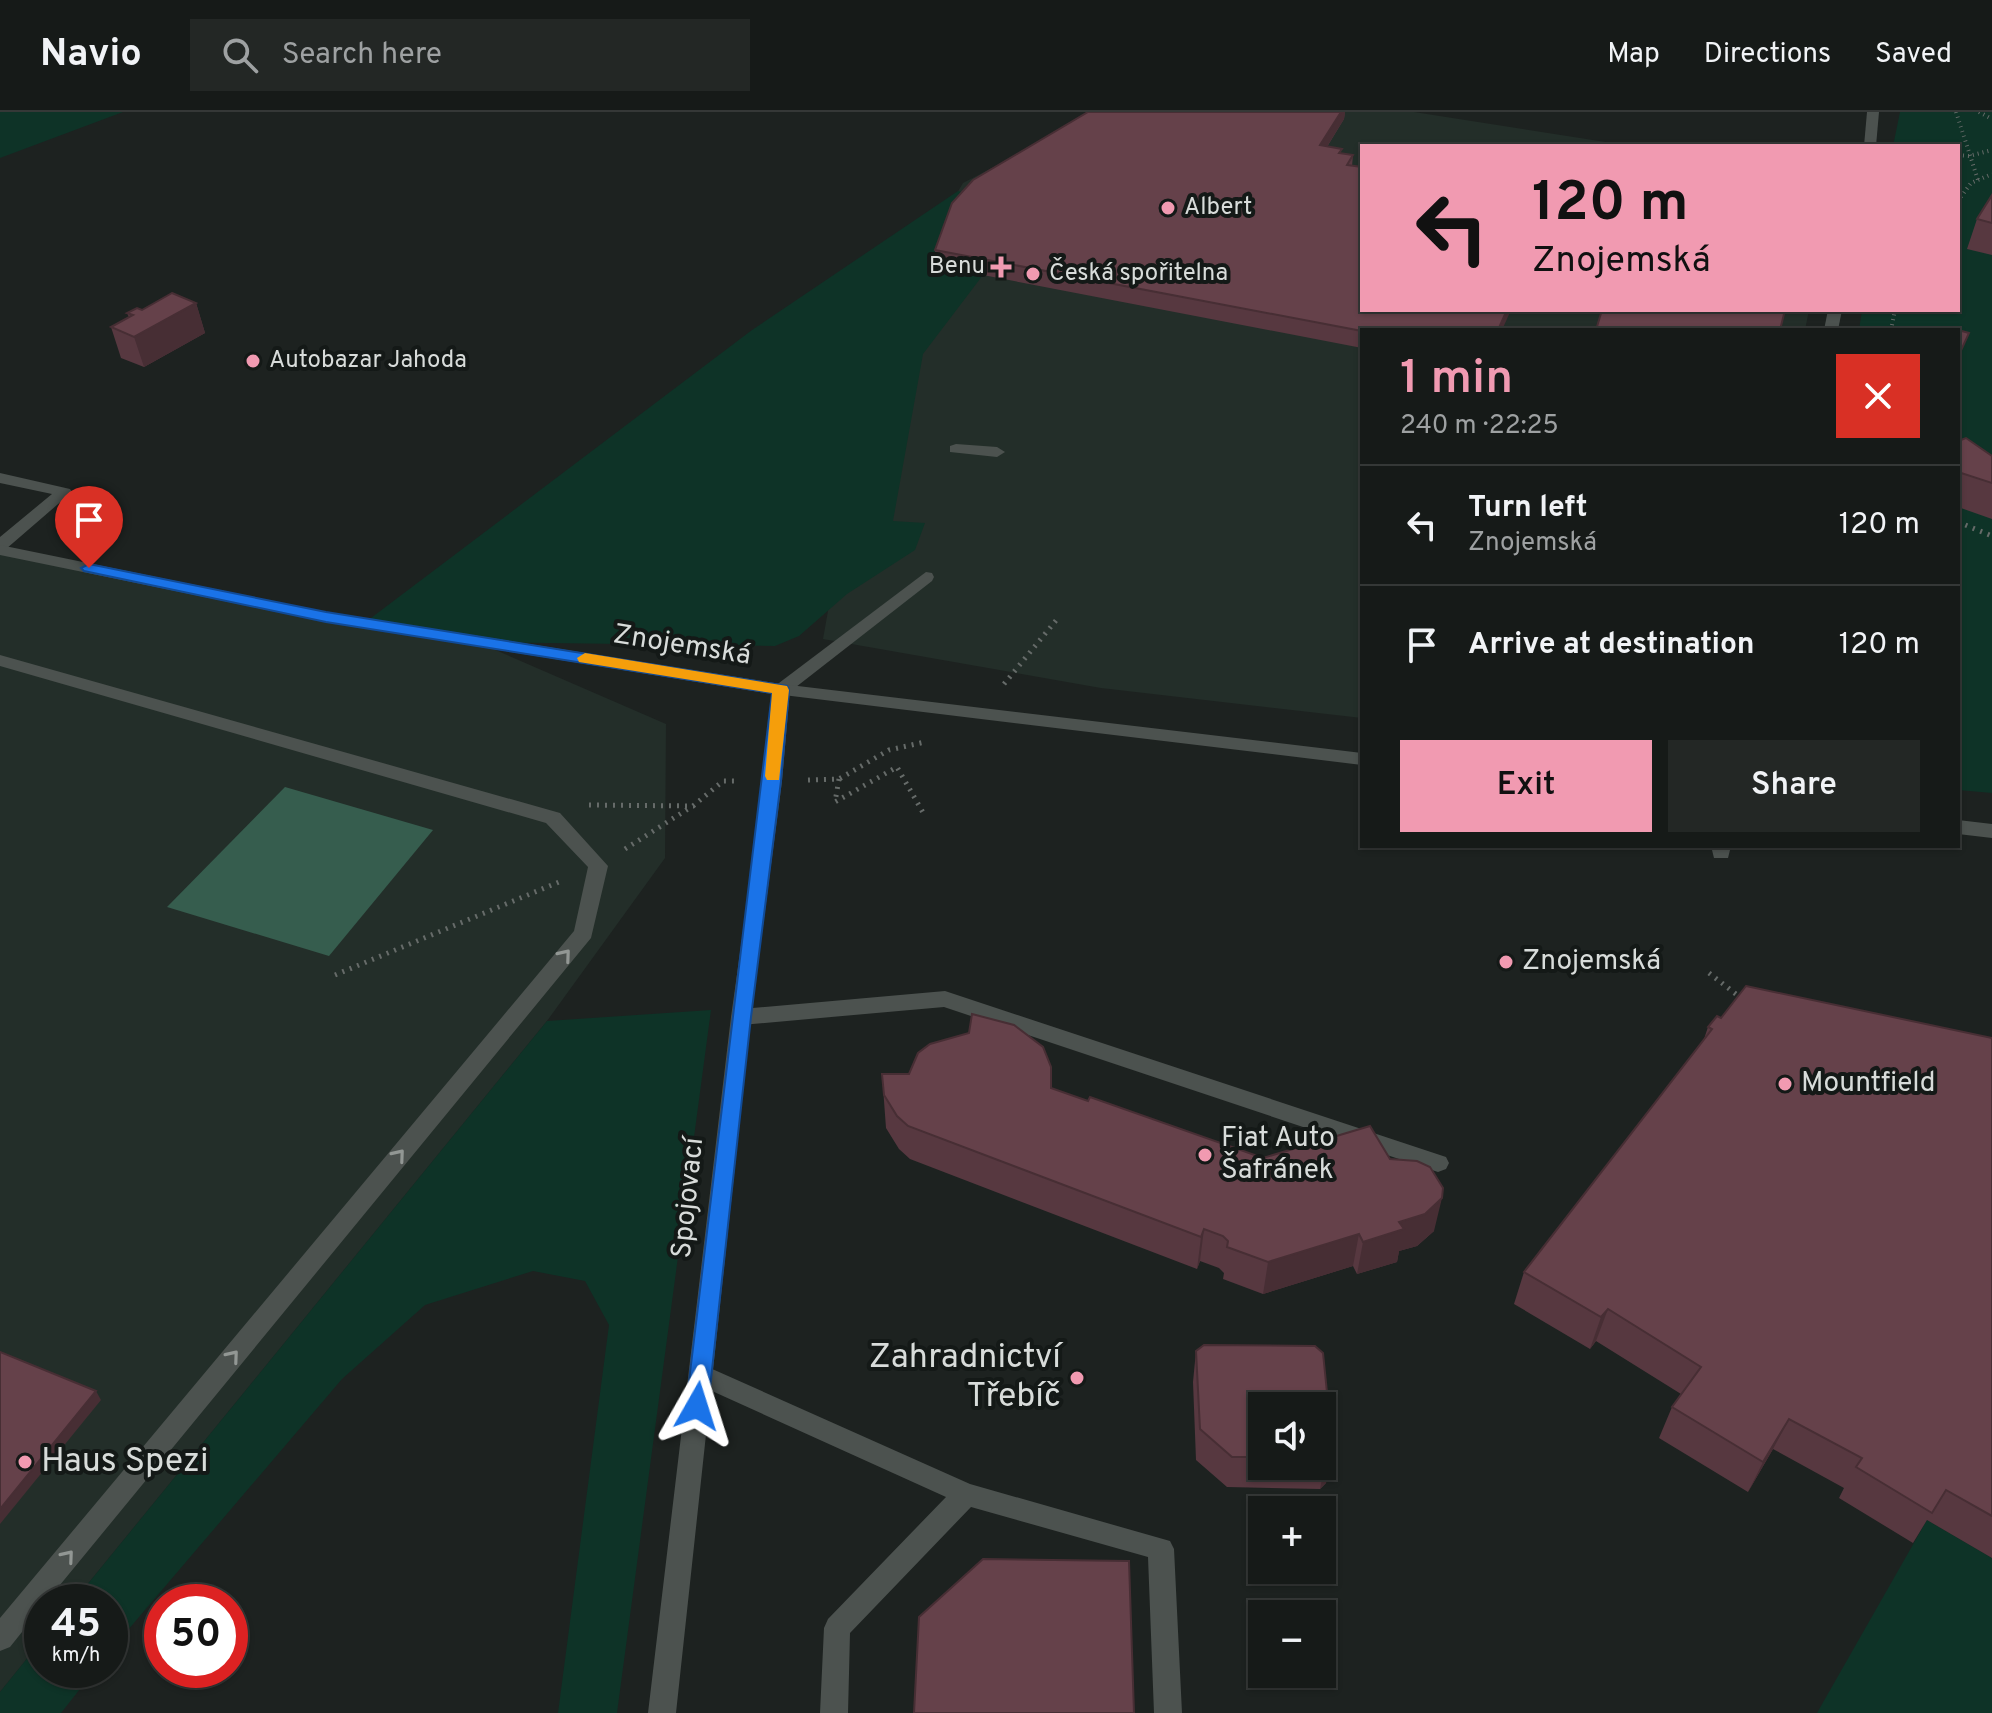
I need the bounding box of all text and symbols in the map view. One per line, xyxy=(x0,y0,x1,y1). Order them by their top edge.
search box xyxy=(190,19,750,91)
text: Navio xyxy=(40,31,142,80)
icon: search xyxy=(218,33,262,77)
text: Search here xyxy=(282,37,442,74)
text: Map xyxy=(1607,37,1660,73)
text: Directions xyxy=(1704,37,1831,73)
text: Saved xyxy=(1875,37,1952,73)
text: 120 m xyxy=(1532,170,1689,240)
icon: left xyxy=(1400,176,1504,280)
place label: Albert xyxy=(1184,193,1252,223)
marker: Albert xyxy=(1159,199,1177,217)
text: Znojemská xyxy=(1532,239,1711,285)
place label: Benu xyxy=(929,252,985,282)
place label: Česká spořitelna xyxy=(1049,257,1228,289)
marker: Benu xyxy=(992,258,1010,276)
marker: Česká spořitelna xyxy=(1024,265,1042,283)
place label: Autobazar Jahoda xyxy=(269,346,467,376)
text: 1 min xyxy=(1400,350,1513,410)
marker: Autobazar Jahoda xyxy=(244,352,262,370)
button: close xyxy=(1836,354,1920,438)
text: 240 m · 22:25 xyxy=(1400,410,1559,443)
pin xyxy=(55,486,123,568)
text: Turn left xyxy=(1468,490,1588,527)
icon: arrive xyxy=(67,498,111,542)
icon: left xyxy=(1400,503,1444,547)
text: 120 m xyxy=(1839,507,1920,544)
text: Znojemská xyxy=(1468,527,1597,560)
street label: Znojemská xyxy=(611,617,753,675)
icon: arrive xyxy=(1400,623,1444,667)
text: Arrive at destination xyxy=(1468,627,1754,664)
text: 120 m xyxy=(1839,627,1920,664)
button: Exit xyxy=(1400,740,1652,832)
button: Share xyxy=(1668,740,1920,832)
place label: Znojemská xyxy=(1522,944,1661,980)
one-way arrow xyxy=(555,950,570,964)
marker: Znojemská xyxy=(1497,953,1515,971)
place label: Mountfield xyxy=(1801,1066,1935,1102)
marker: Mountfield xyxy=(1776,1075,1794,1093)
place label: Fiat Auto Šafránek xyxy=(1221,1121,1335,1189)
street label: Spojovací xyxy=(665,1133,714,1260)
marker: Fiat Auto Šafránek xyxy=(1196,1146,1214,1164)
one-way arrow xyxy=(389,1150,404,1165)
place label: Zahradnictví Třebíč xyxy=(869,1337,1064,1419)
one-way arrow xyxy=(223,1350,238,1365)
position arrow xyxy=(655,1364,739,1448)
marker: Zahradnictví Třebíč xyxy=(1068,1369,1086,1387)
map controls xyxy=(1248,1392,1336,1688)
button: sound xyxy=(1248,1392,1336,1480)
place label: Haus Spezi xyxy=(41,1441,209,1484)
marker: Haus Spezi xyxy=(16,1453,34,1471)
button: + xyxy=(1248,1496,1336,1584)
one-way arrow xyxy=(58,1551,73,1565)
speed limit sign: 50 xyxy=(144,1584,248,1688)
button: − xyxy=(1248,1600,1336,1688)
text: 45 xyxy=(51,1601,101,1651)
text: km/h xyxy=(52,1643,100,1669)

